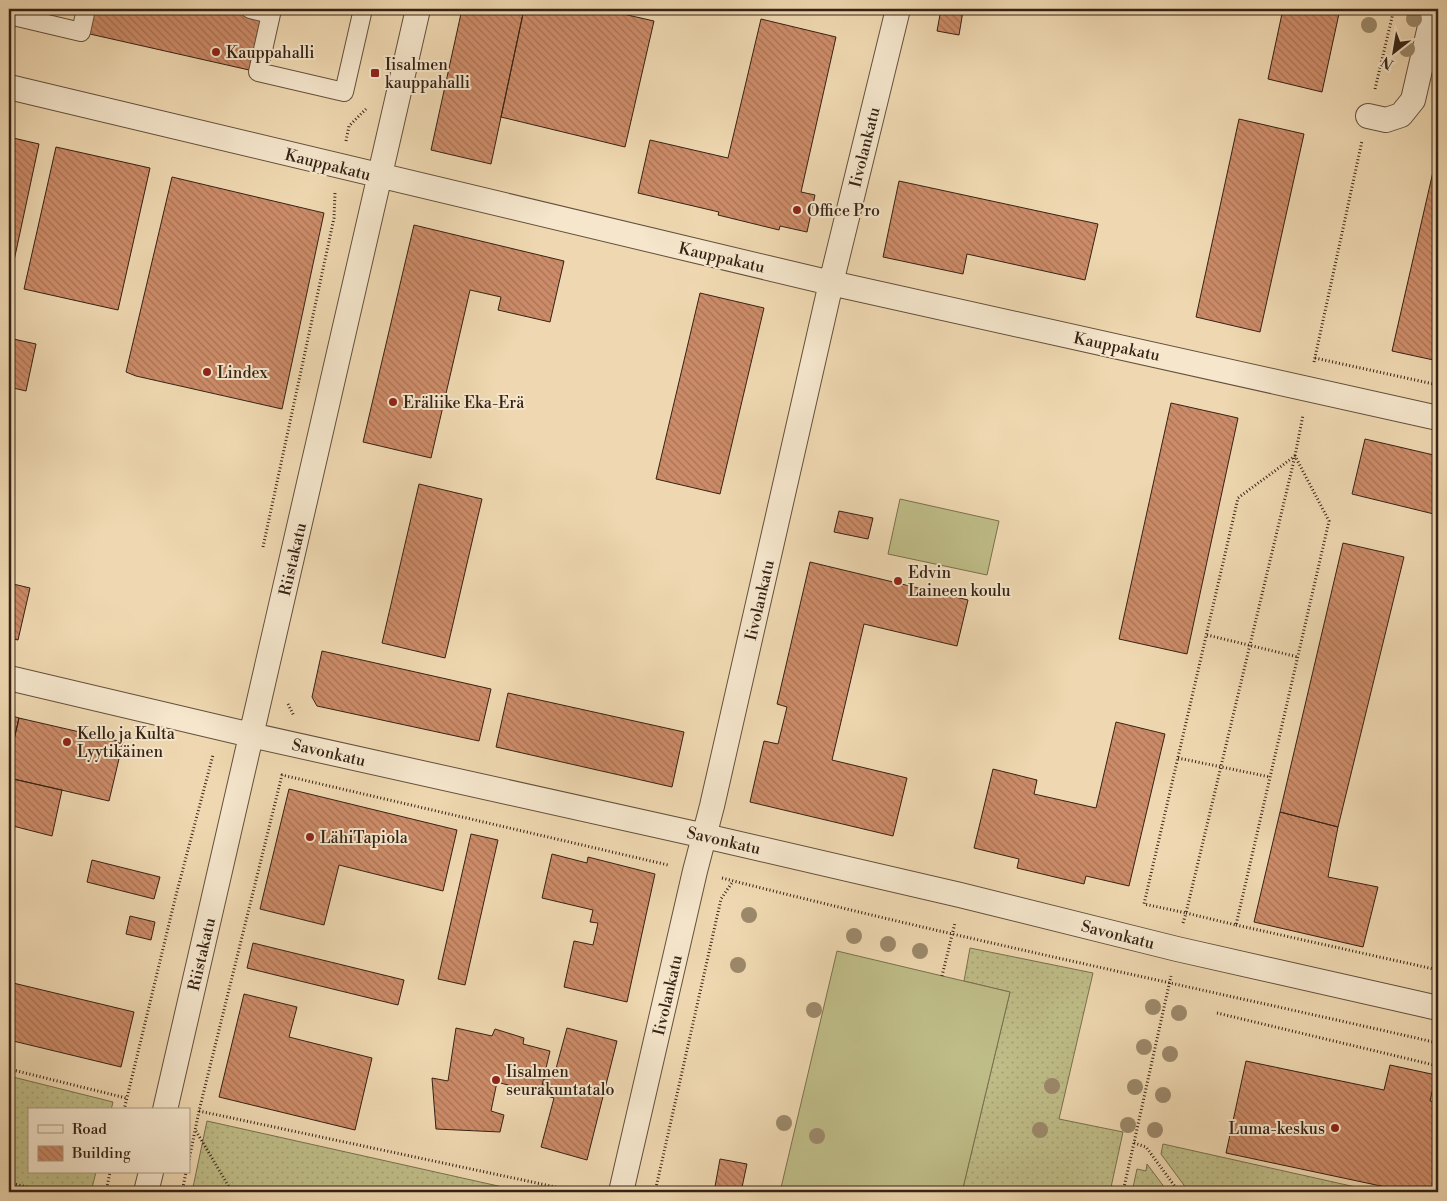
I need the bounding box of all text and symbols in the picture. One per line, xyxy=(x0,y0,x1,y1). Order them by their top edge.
north arrow xyxy=(1370,28,1420,78)
place label: Kauppahalli xyxy=(226,43,315,63)
marker: Kauppahalli xyxy=(210,46,222,58)
text: N xyxy=(1378,52,1397,73)
place label: Iisalmen kauppahalli xyxy=(385,55,470,93)
marker: Iisalmen kauppahalli xyxy=(369,67,381,79)
street label: Iivolankatu xyxy=(845,105,885,189)
street label: Kauppakatu xyxy=(283,145,373,185)
place label: Office Pro xyxy=(807,201,880,221)
marker: Office Pro xyxy=(791,204,803,216)
street label: Kauppakatu xyxy=(677,238,767,278)
street label: Kauppakatu xyxy=(1072,328,1162,366)
place label: Lindex xyxy=(217,363,269,383)
marker: Lindex xyxy=(201,366,213,378)
place label: Eräliike Eka-Erä xyxy=(403,393,525,413)
marker: Eräliike Eka-Erä xyxy=(387,396,399,408)
street label: Riistakatu xyxy=(275,521,311,598)
street label: Iivolankatu xyxy=(741,558,779,642)
place label: Edvin Laineen koulu xyxy=(908,563,1011,601)
marker: Edvin Laineen koulu xyxy=(892,575,904,587)
place label: Kello ja Kulta Lyytikäinen xyxy=(77,724,176,762)
street label: Savonkatu xyxy=(290,735,368,771)
marker: Kello ja Kulta Lyytikäinen xyxy=(61,736,73,748)
street label: Savonkatu xyxy=(685,823,763,859)
place label: LähiTapiola xyxy=(320,828,409,848)
marker: LähiTapiola xyxy=(304,831,316,843)
street label: Riistakatu xyxy=(184,916,220,993)
street label: Savonkatu xyxy=(1079,916,1157,954)
street label: Iivolankatu xyxy=(649,953,687,1037)
place label: Iisalmen seurakuntatalo xyxy=(506,1062,614,1100)
marker: Iisalmen seurakuntatalo xyxy=(490,1074,502,1086)
legend xyxy=(28,1108,190,1174)
place label: Luma-keskus xyxy=(1229,1119,1325,1139)
text: Road xyxy=(72,1120,107,1139)
marker: Luma-keskus xyxy=(1329,1122,1341,1134)
text: Building xyxy=(71,1144,131,1163)

